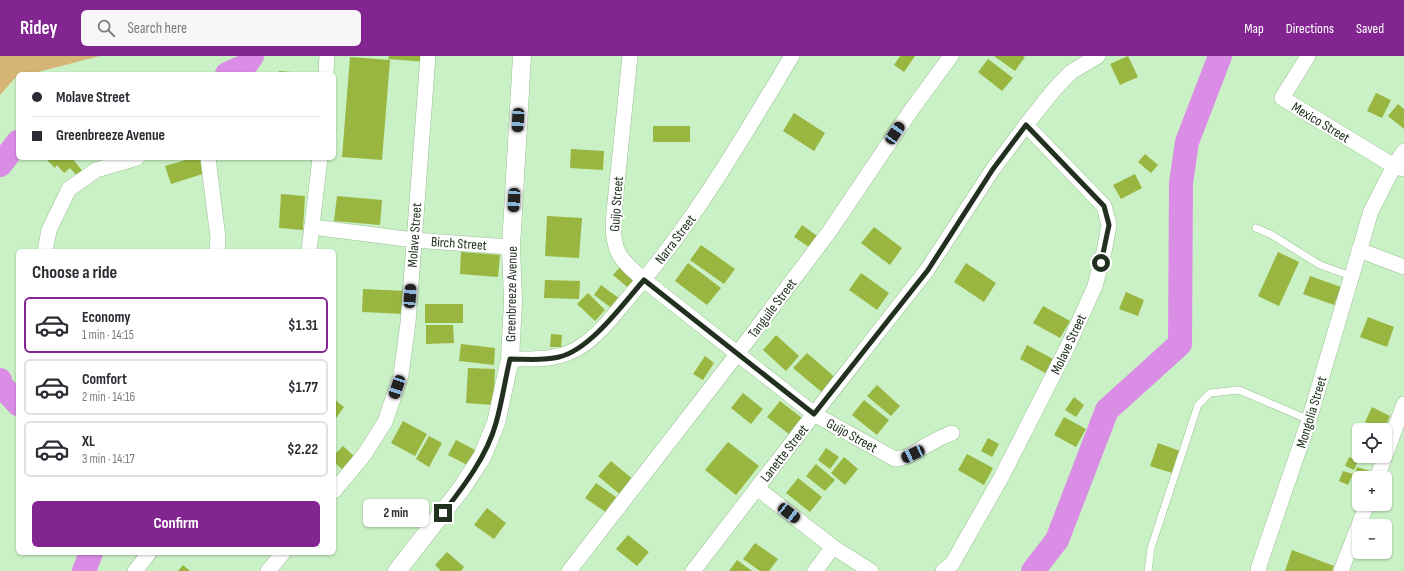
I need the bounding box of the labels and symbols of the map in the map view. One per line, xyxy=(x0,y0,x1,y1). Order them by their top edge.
street label: Mexico Street xyxy=(1289,98,1353,146)
car xyxy=(511,108,525,132)
car xyxy=(883,120,907,146)
street label: Guijo Street xyxy=(606,176,627,232)
car xyxy=(507,188,521,212)
street label: Molave Street xyxy=(404,202,425,268)
street label: Narra Street xyxy=(651,211,699,267)
street label: Birch Street xyxy=(430,233,487,254)
street label: Greenbreeze Avenue xyxy=(502,246,521,342)
route start xyxy=(1092,254,1110,272)
street label: Tanguile Street xyxy=(744,275,800,341)
car xyxy=(403,284,417,308)
street label: Molave Street xyxy=(1047,311,1090,377)
car xyxy=(387,374,407,400)
street label: Mongolia Street xyxy=(1293,374,1330,450)
street label: Guijo Street xyxy=(823,415,880,456)
street label: Lanette Street xyxy=(757,421,812,485)
car xyxy=(900,443,926,465)
callout: 2 min xyxy=(363,499,429,527)
car xyxy=(776,501,802,525)
route end xyxy=(434,504,452,522)

